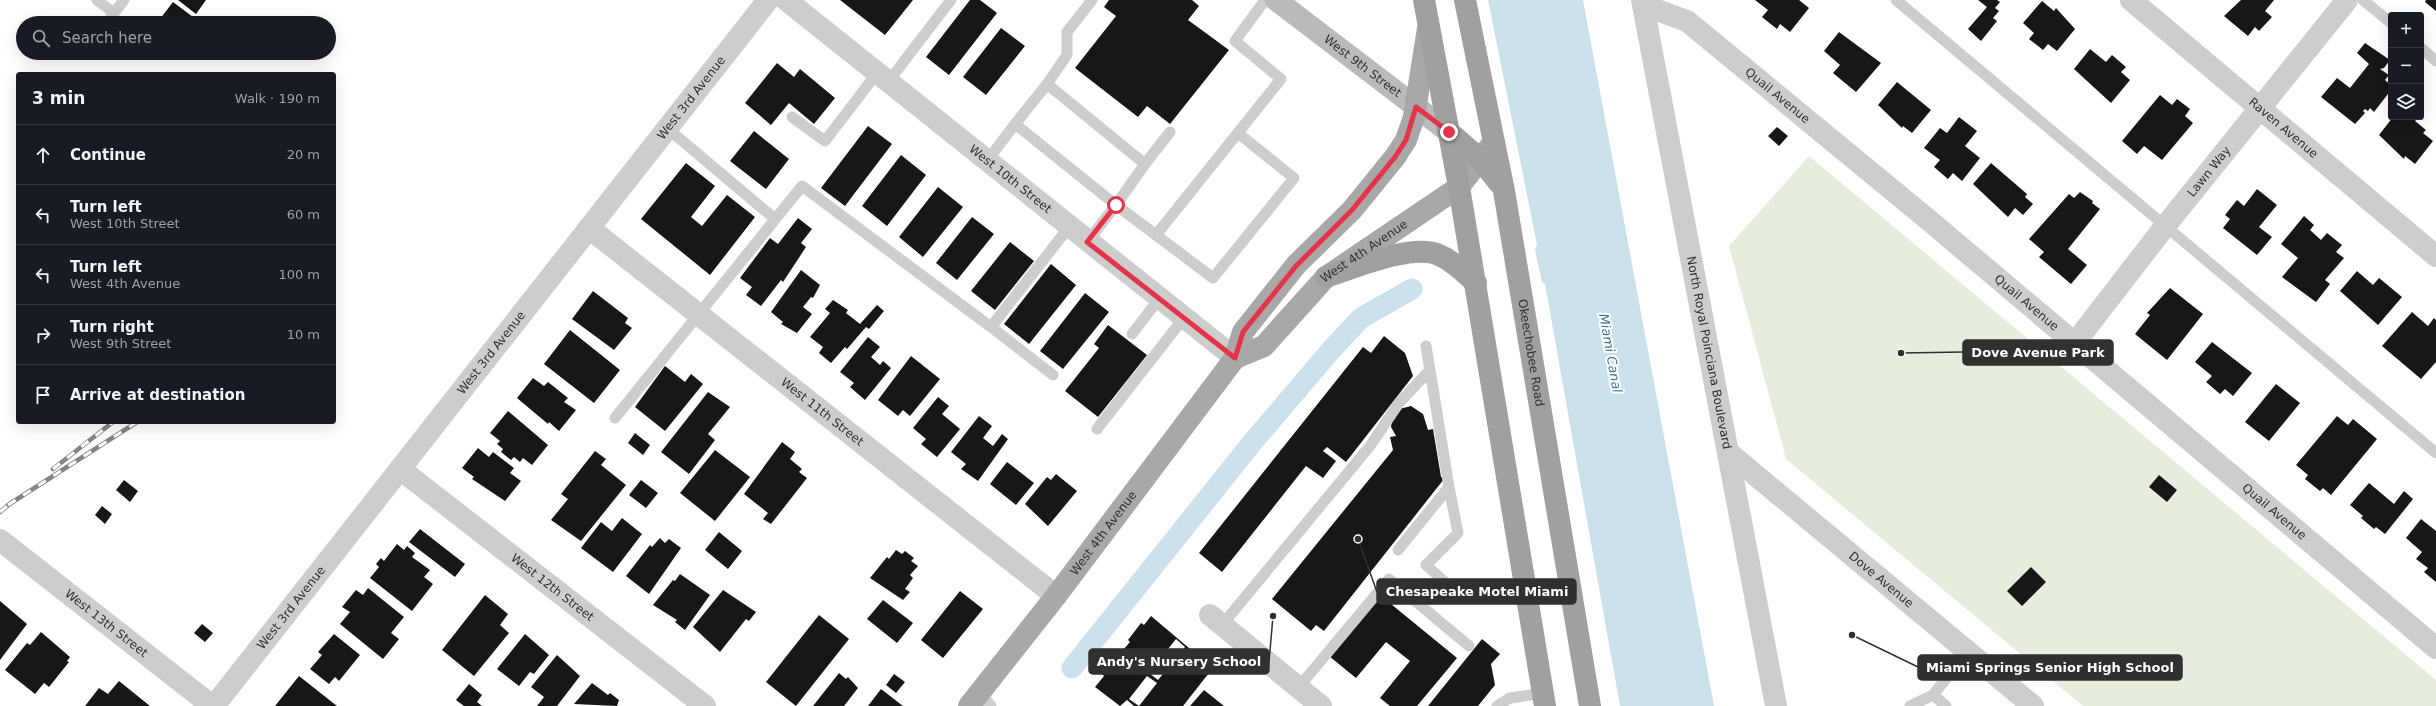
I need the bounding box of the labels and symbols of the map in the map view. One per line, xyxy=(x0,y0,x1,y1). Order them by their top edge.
street label: West 9th Street xyxy=(1321,32,1404,100)
street label: West 3rd Avenue xyxy=(654,54,728,142)
street label: Quail Avenue xyxy=(1742,65,1813,126)
street label: Raven Avenue xyxy=(2246,95,2321,161)
route end xyxy=(1440,123,1458,141)
street label: West 10th Street xyxy=(966,142,1055,216)
street label: Lawn Way xyxy=(2184,143,2234,200)
route start xyxy=(1107,196,1125,214)
street label: West 4th Avenue xyxy=(1318,217,1410,286)
street label: North Royal Poinciana Boulevard xyxy=(1684,255,1734,450)
street label: Quail Avenue xyxy=(1992,272,2061,334)
street label: Okeechobee Road xyxy=(1515,298,1547,408)
street label: West 3rd Avenue xyxy=(454,308,528,397)
water label: Miami Canal xyxy=(1596,312,1625,394)
callout: Dove Avenue Park xyxy=(1963,340,2113,365)
text: Dove Avenue Park xyxy=(1971,345,2105,360)
street label: West 11th Street xyxy=(778,375,867,449)
street label: Quail Avenue xyxy=(2239,481,2309,543)
street label: West 4th Avenue xyxy=(1067,488,1140,578)
street label: Dove Avenue xyxy=(1846,549,1916,610)
street label: West 12th Street xyxy=(508,551,597,624)
street label: West 3rd Avenue xyxy=(254,563,328,652)
callout: Chesapeake Motel Miami xyxy=(1377,579,1576,604)
text: Chesapeake Motel Miami xyxy=(1386,584,1568,599)
street label: West 13th Street xyxy=(62,586,151,660)
callout: Andy's Nursery School xyxy=(1089,649,1269,674)
text: Andy's Nursery School xyxy=(1097,654,1261,669)
callout: Miami Springs Senior High School xyxy=(1918,655,2182,680)
text: Miami Springs Senior High School xyxy=(1926,660,2174,675)

